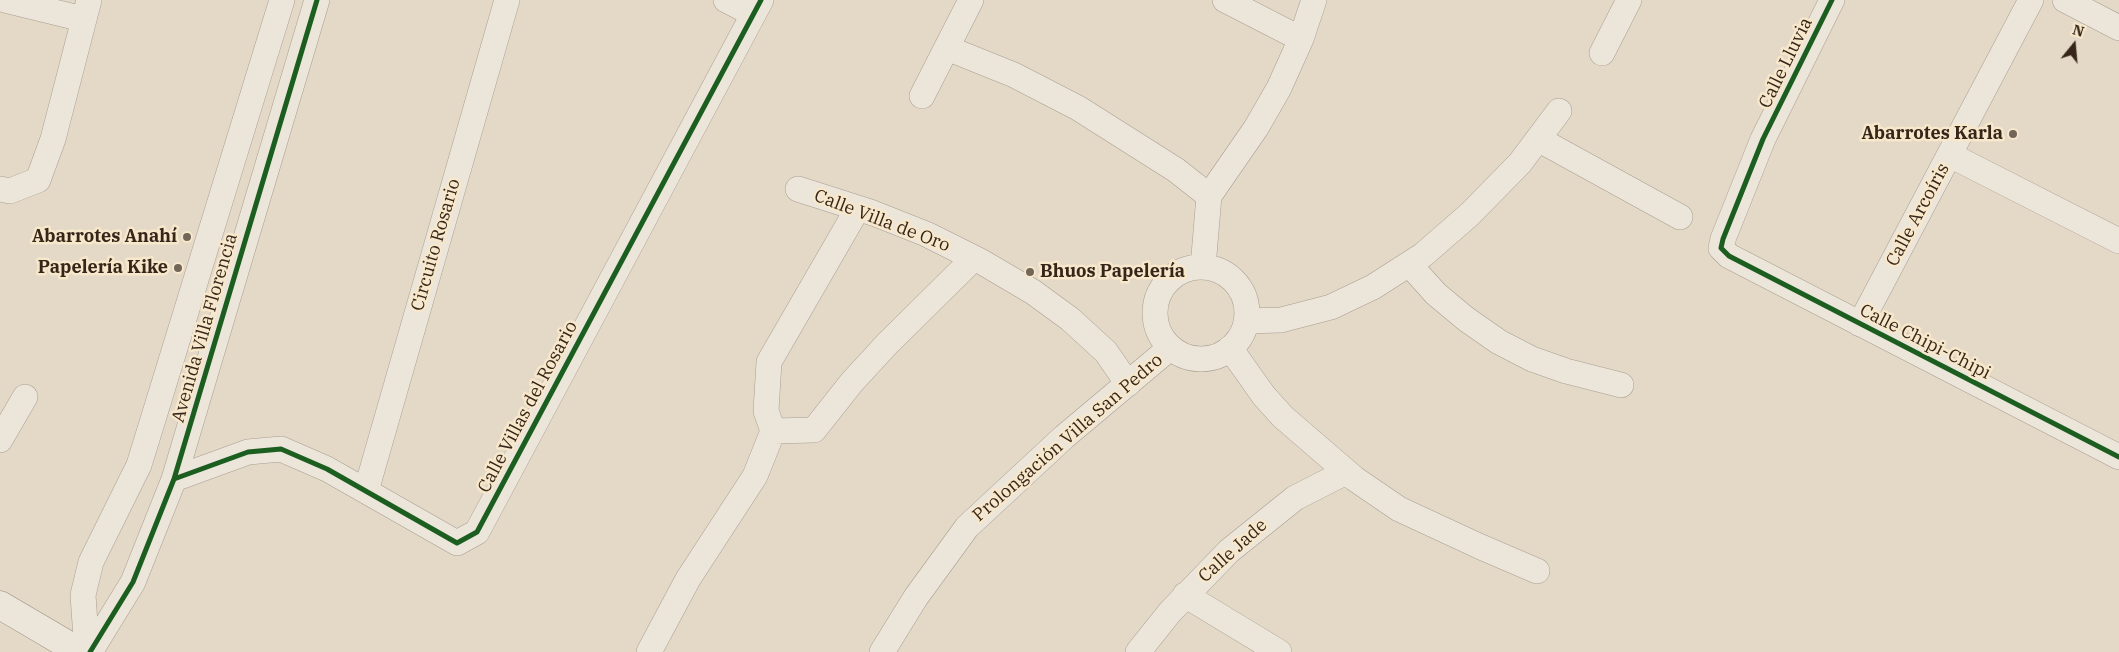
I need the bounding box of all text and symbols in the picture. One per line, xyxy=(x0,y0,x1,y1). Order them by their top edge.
street label: Calle Lluvia xyxy=(1755,14,1817,112)
north arrow xyxy=(2049,20,2099,70)
text: N xyxy=(2070,20,2086,41)
place label: Abarrotes Karla xyxy=(1861,123,2003,145)
marker: Abarrotes Karla xyxy=(2007,128,2019,140)
street label: Calle Arcoíris xyxy=(1882,160,1954,270)
street label: Circuito Rosario xyxy=(407,176,465,314)
street label: Calle Villa de Oro xyxy=(811,185,953,257)
place label: Abarrotes Anahí xyxy=(32,226,177,248)
street label: Avenida Villa Florencia xyxy=(168,231,242,425)
marker: Abarrotes Anahí xyxy=(181,231,193,243)
place label: Papelería Kike xyxy=(38,257,168,279)
place label: Bhuos Papelería xyxy=(1040,261,1185,283)
marker: Papelería Kike xyxy=(172,262,184,274)
marker: Bhuos Papelería xyxy=(1024,266,1036,278)
street label: Calle Chipi-Chipi xyxy=(1856,300,1994,384)
street label: Calle Villas del Rosario xyxy=(474,317,582,497)
street label: Prolongación Villa San Pedro xyxy=(969,350,1167,526)
street label: Calle Jade xyxy=(1194,515,1272,587)

